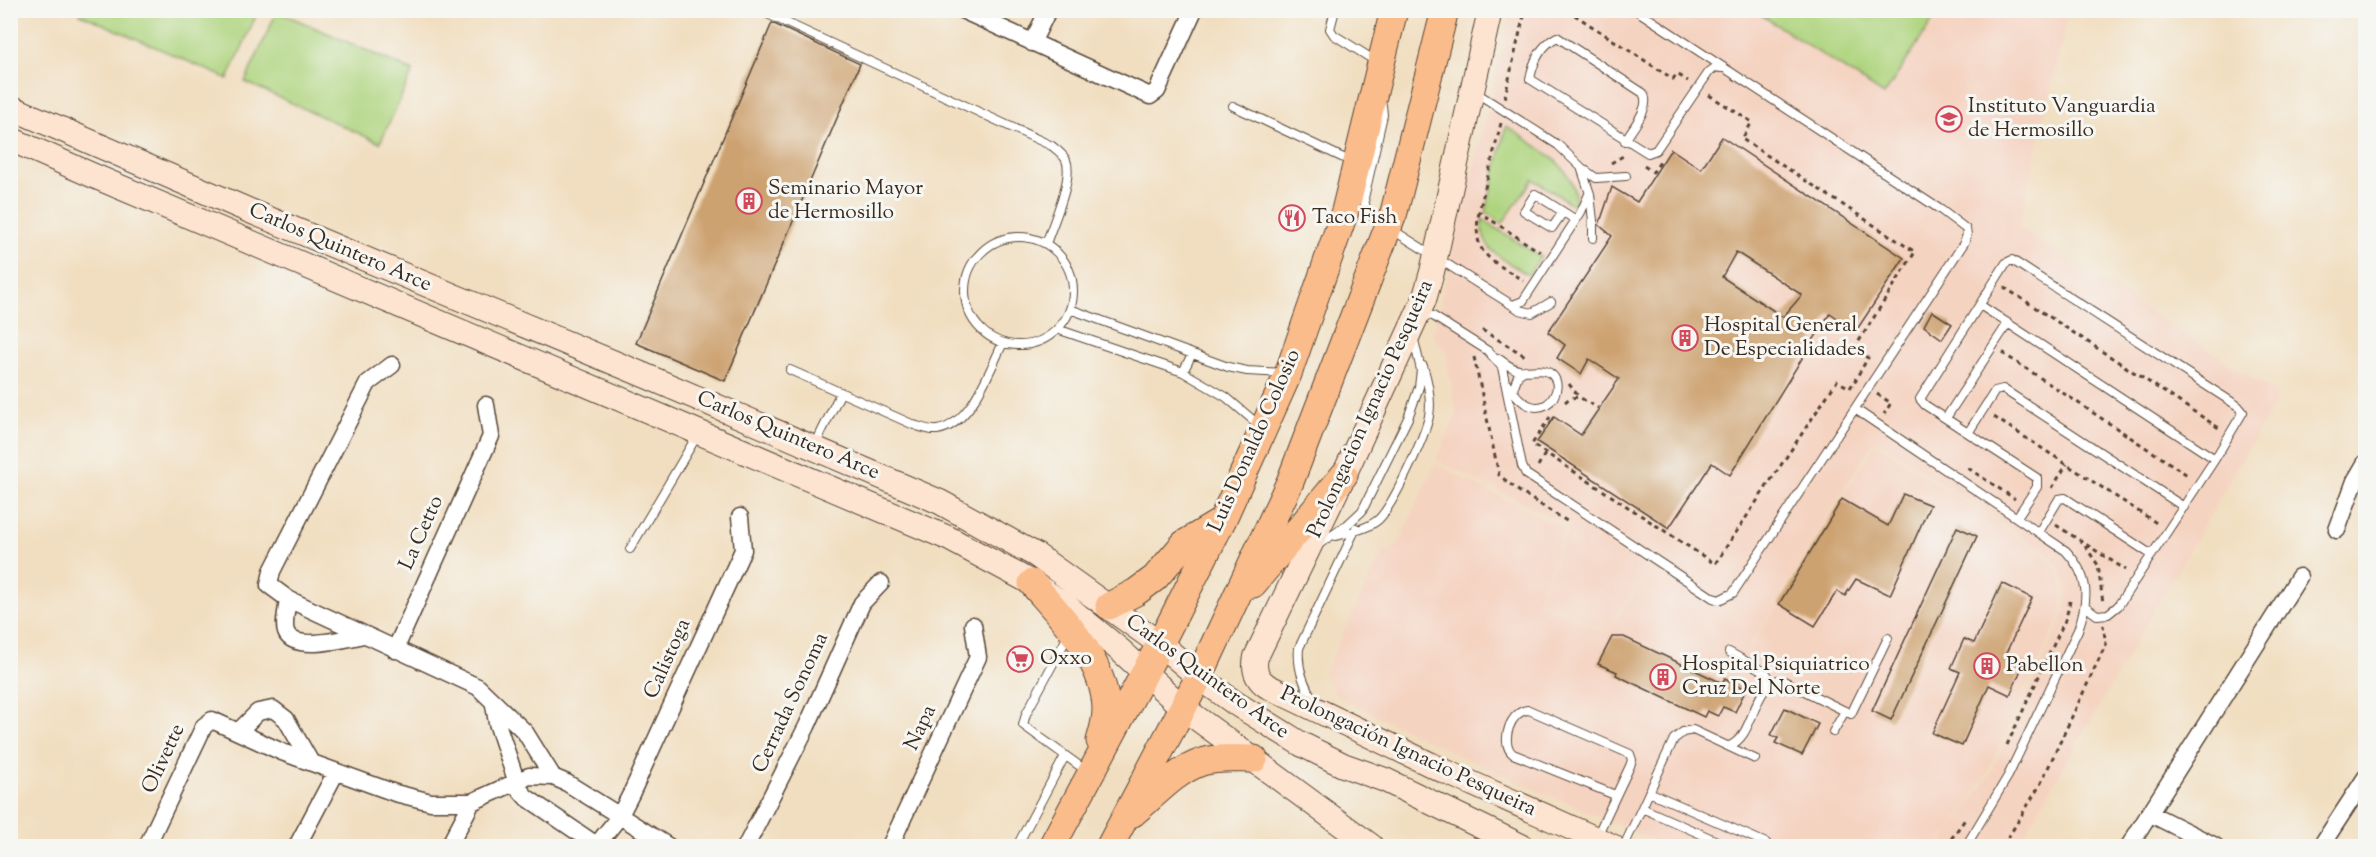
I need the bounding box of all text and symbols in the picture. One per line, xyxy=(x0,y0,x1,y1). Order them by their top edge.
place label: Instituto Vanguardia de Hermosillo xyxy=(1968,92,2156,146)
school or university icon: Instituto Vanguardia de Hermosillo xyxy=(1934,104,1964,134)
place label: Seminario Mayor de Hermosillo xyxy=(768,174,923,228)
building icon: Seminario Mayor de Hermosillo xyxy=(734,186,764,216)
street label: Carlos Quintero Arce xyxy=(244,196,436,300)
restaurant icon: Taco Fish xyxy=(1277,203,1307,233)
place label: Taco Fish xyxy=(1312,203,1398,233)
street label: Prolongacion Ignacio Pesqueira xyxy=(1300,275,1442,543)
place label: Hospital General De Especialidades xyxy=(1704,311,1865,365)
building icon: Hospital General De Especialidades xyxy=(1670,323,1700,353)
street label: Luis Donaldo Colosio xyxy=(1201,345,1309,537)
street label: Carlos Quintero Arce xyxy=(692,384,884,488)
street label: La Cetto xyxy=(392,491,452,575)
street label: Carlos Quintero Arce xyxy=(1119,607,1295,747)
street label: Calistoga xyxy=(637,614,699,704)
street label: Cerrada Sonoma xyxy=(745,627,837,778)
supermarket icon: Oxxo xyxy=(1005,644,1035,674)
place label: Oxxo xyxy=(1040,644,1092,674)
place label: Hospital Psiquiatrico Cruz Del Norte xyxy=(1682,650,1870,704)
building icon: Pabellon xyxy=(1972,651,2002,681)
place label: Pabellon xyxy=(2006,651,2084,681)
building icon: Hospital Psiquiatrico Cruz Del Norte xyxy=(1648,662,1678,692)
street label: Prolongación Ignacio Pesqueira xyxy=(1275,679,1541,825)
street label: Napa xyxy=(897,700,945,756)
street label: Olivette xyxy=(135,719,193,799)

